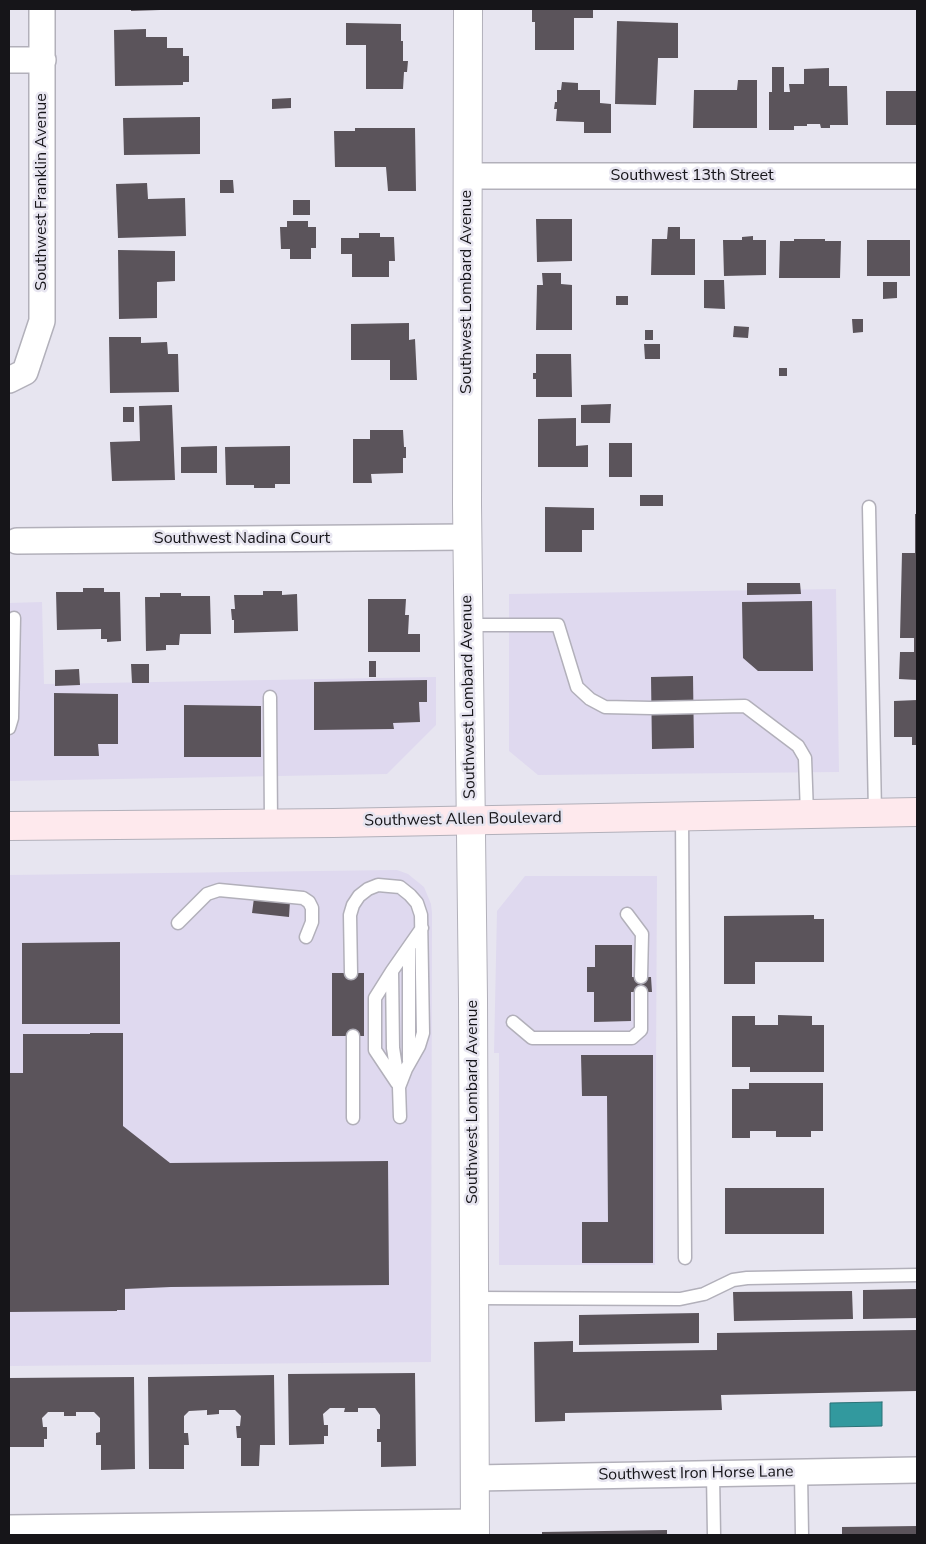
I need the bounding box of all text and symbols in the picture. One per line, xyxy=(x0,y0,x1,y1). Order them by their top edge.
street label: Southwest Franklin Avenue xyxy=(32,93,52,291)
street label: Southwest 13th Street xyxy=(610,166,774,186)
street label: Southwest Lombard Avenue xyxy=(457,190,477,394)
street label: Southwest Nadina Court xyxy=(154,529,330,549)
street label: Southwest Lombard Avenue xyxy=(458,595,480,799)
street label: Southwest Allen Boulevard xyxy=(364,809,562,831)
street label: Southwest Lombard Avenue xyxy=(463,1000,483,1204)
street label: Southwest Iron Horse Lane xyxy=(598,1463,794,1485)

